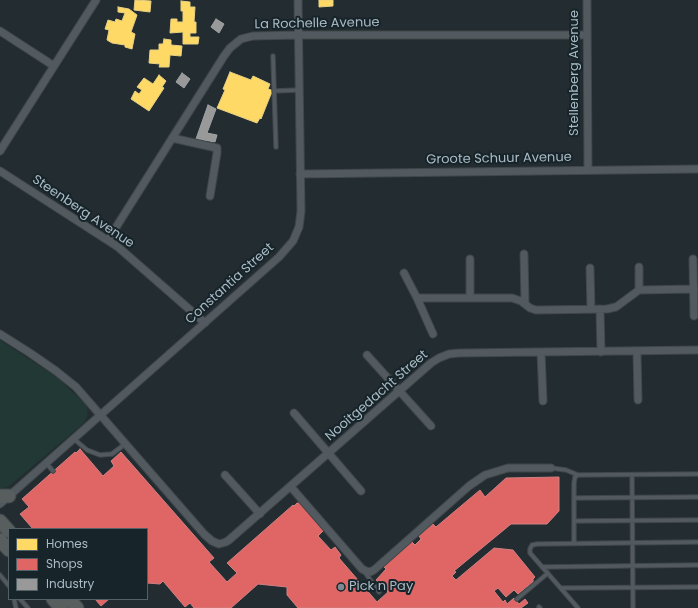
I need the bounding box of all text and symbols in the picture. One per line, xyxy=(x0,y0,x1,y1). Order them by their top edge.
street label: Stellenberg Avenue xyxy=(567,10,583,136)
street label: La Rochelle Avenue xyxy=(254,15,380,33)
street label: Groote Schuur Avenue xyxy=(426,150,572,168)
street label: Steenberg Avenue xyxy=(29,172,137,252)
street label: Constantia Street xyxy=(183,240,277,328)
street label: Nooitgedacht Street xyxy=(323,347,431,445)
legend xyxy=(8,528,148,600)
text: Homes xyxy=(46,535,88,552)
text: Shops xyxy=(46,555,83,572)
text: Industry xyxy=(46,575,94,592)
place label: Pick n Pay xyxy=(349,579,413,595)
marker: Pick n Pay xyxy=(336,582,346,592)

